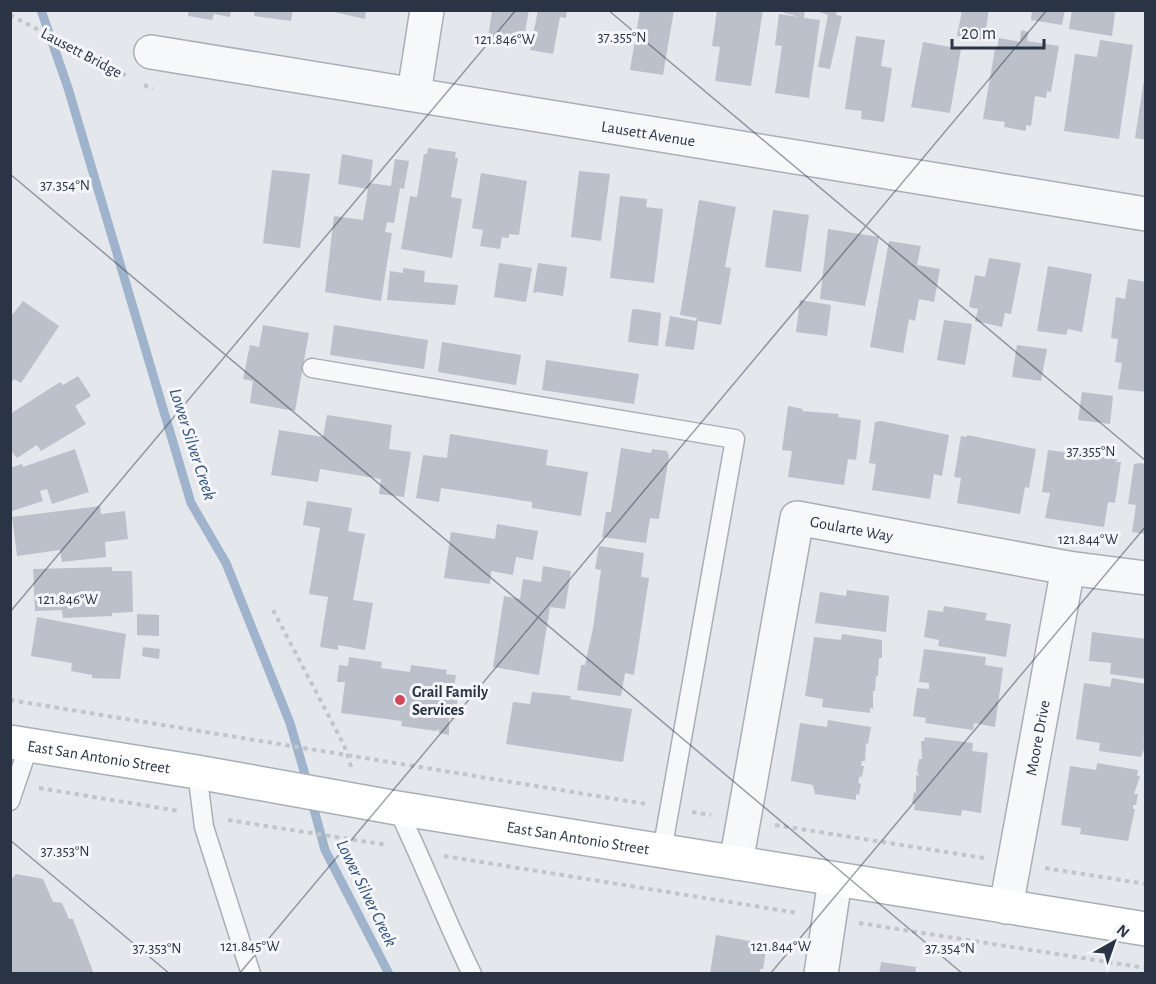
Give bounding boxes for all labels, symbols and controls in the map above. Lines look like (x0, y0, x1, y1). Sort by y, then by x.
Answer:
scale bar (952, 12, 1044, 50)
street label: Lausett Bridge (38, 25, 125, 81)
text: 20 m (961, 25, 996, 43)
text: 37.355°N (597, 30, 647, 45)
text: 121.846°W (475, 32, 536, 47)
street label: Lausett Avenue (600, 118, 697, 150)
text: 37.354°N (40, 178, 90, 193)
water label: Lower Silver Creek (165, 386, 219, 503)
text: 37.355°N (1066, 444, 1116, 459)
street label: Goularte Way (809, 514, 894, 546)
text: 121.844°W (1058, 532, 1119, 547)
text: 121.846°W (38, 592, 99, 607)
place label: Grail Family Services (412, 684, 489, 718)
marker: Grail Family Services (393, 693, 407, 707)
street label: Moore Drive (1023, 699, 1053, 777)
street label: East San Antonio Street (26, 738, 171, 777)
street label: East San Antonio Street (505, 819, 650, 858)
water label: Lower Silver Creek (332, 837, 400, 950)
text: 37.353°N (40, 844, 90, 859)
north arrow (1084, 912, 1144, 972)
text: N (1114, 922, 1132, 941)
text: 121.845°W (220, 939, 280, 954)
text: 121.844°W (751, 939, 812, 954)
text: 37.353°N (132, 941, 182, 956)
text: 37.354°N (925, 941, 975, 956)

